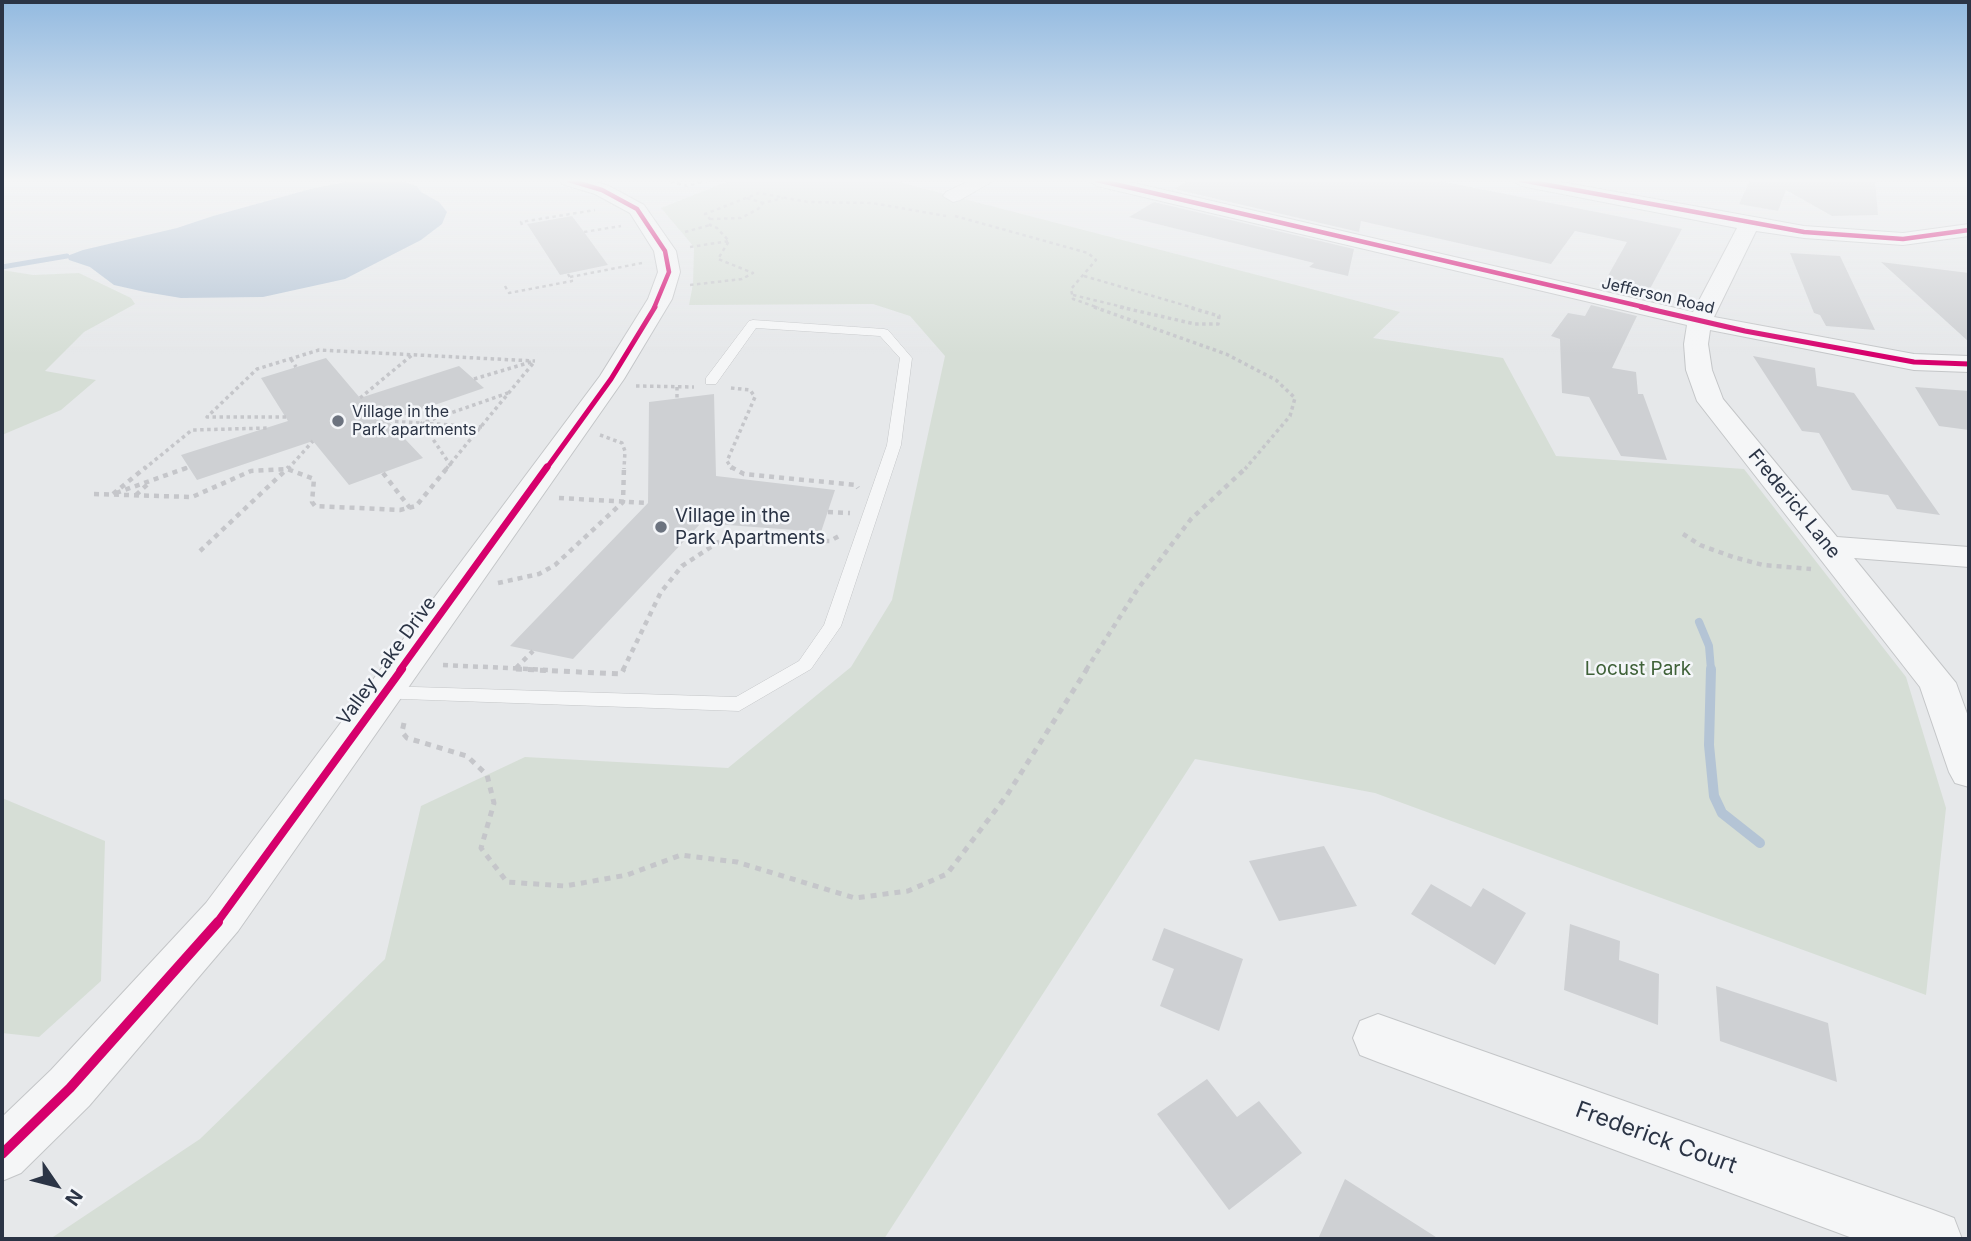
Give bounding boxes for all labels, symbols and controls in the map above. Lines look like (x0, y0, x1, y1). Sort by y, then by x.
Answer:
street label: Jefferson Road (1600, 274, 1716, 318)
place label: Village in the Park apartments (352, 402, 477, 440)
marker: Village in the Park apartments (330, 413, 346, 429)
street label: Frederick Lane (1743, 445, 1845, 563)
place label: Village in the Park Apartments (675, 505, 825, 549)
marker: Village in the Park Apartments (653, 519, 669, 535)
street label: Valley Lake Drive (333, 592, 441, 730)
park label: Locust Park (1585, 658, 1691, 680)
street label: Frederick Court (1572, 1096, 1740, 1180)
north arrow (21, 1150, 91, 1220)
text: N (60, 1185, 87, 1210)

